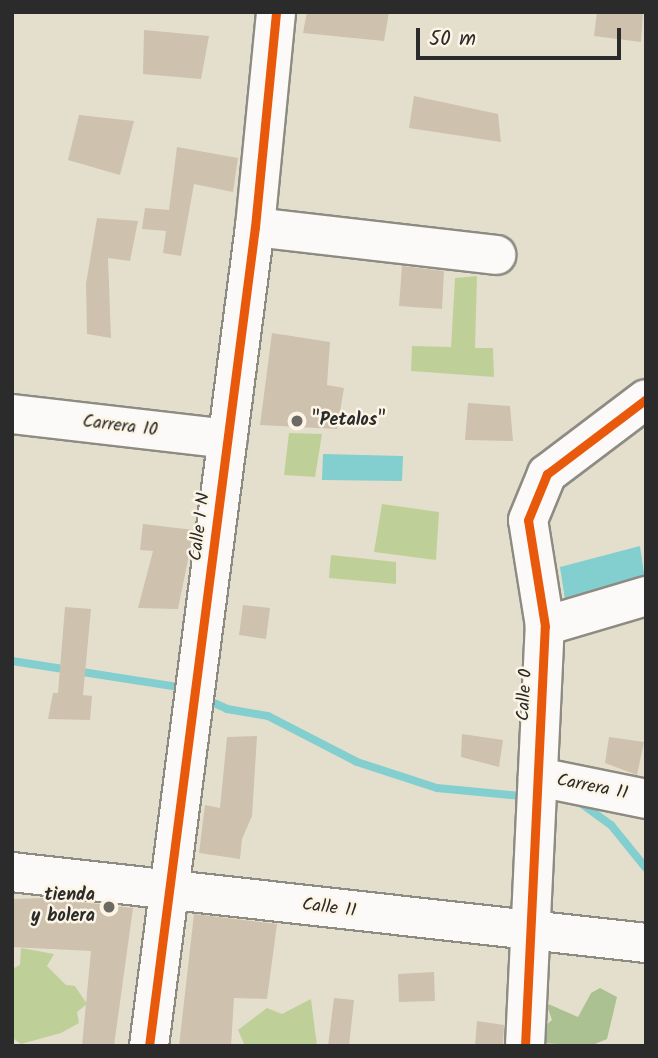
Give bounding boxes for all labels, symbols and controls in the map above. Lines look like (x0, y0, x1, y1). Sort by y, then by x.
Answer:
scale bar (420, 14, 625, 58)
text: 50 m (429, 23, 476, 56)
place label: "Petalos" (311, 410, 386, 432)
street label: Carrera 10 (81, 412, 159, 442)
marker: "Petalos" (289, 413, 305, 429)
street label: Calle 1 N (186, 492, 216, 562)
street label: Calle 0 (514, 668, 538, 722)
street label: Carrera 11 (555, 771, 629, 805)
place label: tienda y bolera (31, 886, 95, 928)
street label: Calle 11 (301, 895, 357, 923)
marker: tienda y bolera (101, 899, 117, 915)

